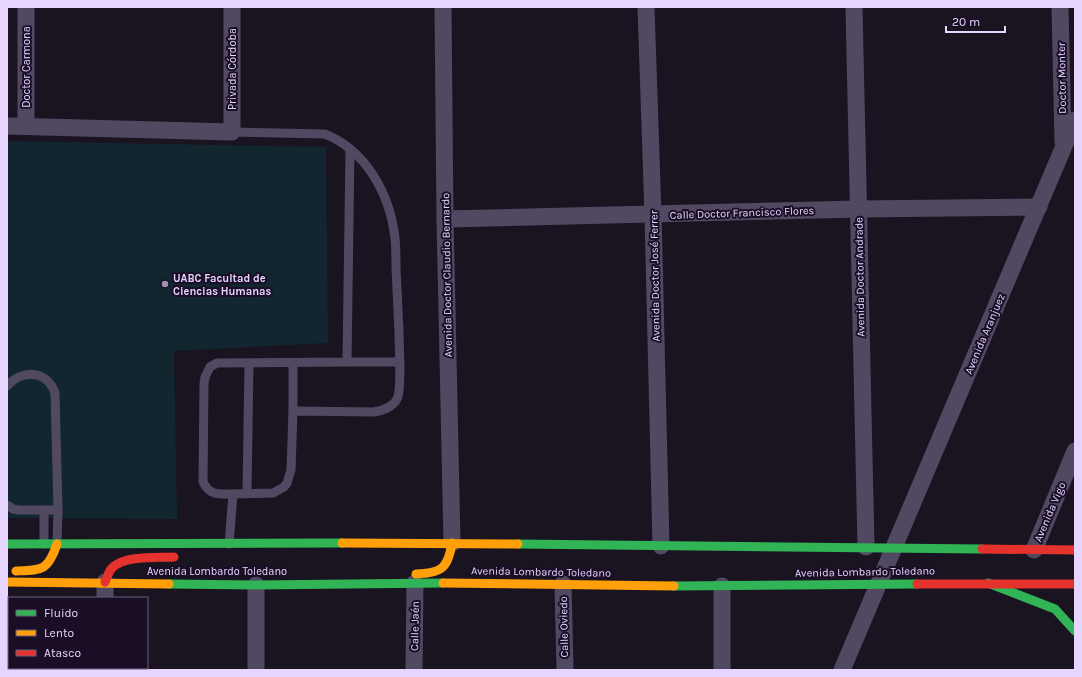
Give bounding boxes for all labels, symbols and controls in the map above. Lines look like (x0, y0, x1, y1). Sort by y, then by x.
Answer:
scale bar (946, 8, 1005, 34)
text: 20 m (952, 15, 980, 29)
street label: Doctor Carmona (20, 26, 33, 108)
street label: Privada Córdoba (226, 28, 239, 110)
street label: Doctor Monter (1055, 42, 1069, 114)
street label: Avenida Doctor Claudio Bernardo (439, 193, 455, 357)
street label: Calle Doctor Francisco Flores (669, 204, 815, 222)
street label: Avenida Doctor José Ferrer (647, 210, 663, 342)
street label: Avenida Doctor Andrade (852, 217, 868, 337)
place label: UABC Facultad de Ciencias Humanas (173, 272, 272, 298)
marker: UABC Facultad de Ciencias Humanas (160, 279, 170, 289)
street label: Avenida Aranjuez (962, 292, 1008, 376)
street label: Avenida Vigo (1032, 480, 1068, 544)
street label: Avenida Lombardo Toledano (471, 564, 611, 580)
street label: Avenida Lombardo Toledano (795, 564, 935, 580)
street label: Avenida Lombardo Toledano (147, 565, 287, 578)
street label: Calle Oviedo (557, 596, 571, 658)
legend (8, 597, 148, 669)
street label: Calle Jaén (408, 601, 422, 651)
text: Fluido (44, 606, 78, 620)
text: Lento (44, 626, 74, 640)
text: Atasco (44, 646, 81, 660)

